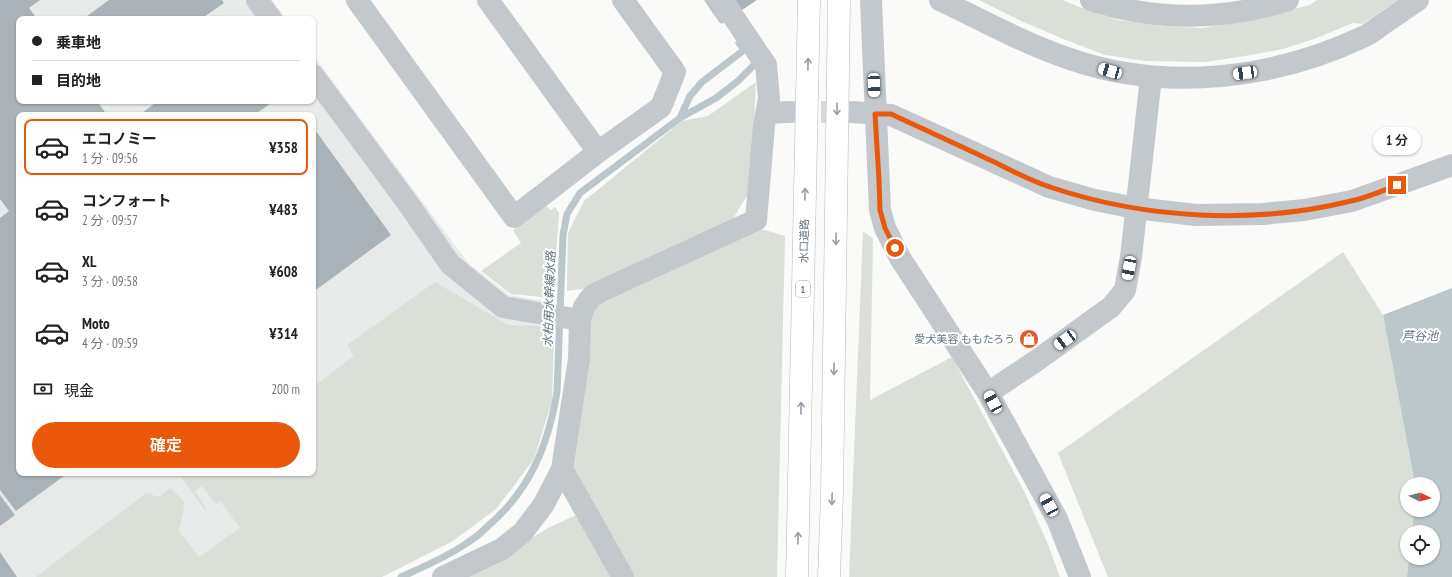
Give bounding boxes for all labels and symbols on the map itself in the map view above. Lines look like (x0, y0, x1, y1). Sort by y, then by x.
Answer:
one-way arrow (804, 58, 812, 71)
car (1097, 62, 1123, 80)
car (1232, 65, 1258, 81)
car (868, 73, 880, 97)
one-way arrow (833, 102, 841, 115)
callout: 1 分 (1373, 127, 1421, 155)
route end (1388, 176, 1406, 194)
one-way arrow (801, 188, 809, 201)
street label: 水口道路 (797, 219, 811, 263)
one-way arrow (832, 232, 840, 245)
route start (886, 239, 904, 257)
water label: 水柏用水幹線水路 (540, 250, 558, 347)
car (1121, 255, 1137, 281)
road number: 1 (796, 281, 810, 297)
shop icon: 愛犬美容 ももたろう (1018, 328, 1040, 350)
car (1052, 328, 1078, 352)
water label: 芦谷池 (1402, 328, 1439, 343)
place label: 愛犬美容 ももたろう (914, 332, 1015, 346)
one-way arrow (830, 362, 838, 375)
car (982, 389, 1004, 415)
one-way arrow (797, 402, 805, 415)
north arrow (1400, 477, 1440, 517)
one-way arrow (828, 492, 836, 505)
car (1038, 492, 1060, 518)
one-way arrow (794, 532, 802, 545)

